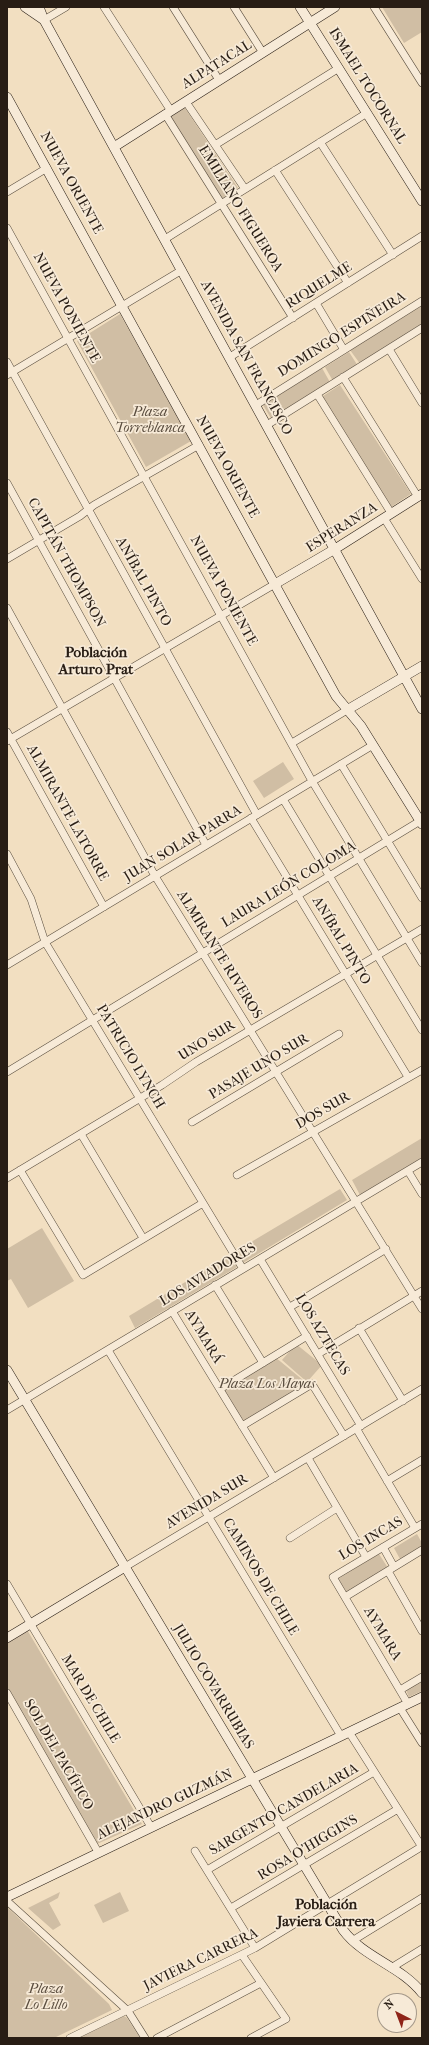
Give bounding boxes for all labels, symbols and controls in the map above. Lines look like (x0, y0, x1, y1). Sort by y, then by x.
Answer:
street label: ISMAEL TOCORNAL (325, 25, 409, 147)
street label: ALPATACAL (179, 37, 255, 93)
street label: NUEVA ORIENTE (36, 129, 106, 237)
street label: EMILIANO FIGUEROA (194, 143, 286, 275)
street label: NUEVA PONIENTE (29, 250, 103, 366)
street label: RIQUELME (283, 259, 355, 313)
street label: AVENIDA SAN FRANCISCO (196, 278, 296, 438)
street label: DOMINGO ESPIÑEIRA (275, 289, 409, 381)
park label: Plaza Torreblanca (115, 405, 185, 438)
street label: NUEVA ORIENTE (192, 413, 262, 521)
street label: CAPITÁN THOMPSON (23, 495, 109, 631)
street label: ESPERANZA (303, 499, 381, 557)
street label: NUEVA PONIENTE (186, 533, 260, 649)
street label: ANÍBAL PINTO (111, 534, 175, 630)
district label: Población Arturo Prat (59, 644, 133, 679)
street label: ALMIRANTE LATORRE (23, 742, 111, 884)
street label: JUAN SOLAR PARRA (121, 802, 245, 886)
street label: LAURA LEÓN COLOMA (219, 838, 359, 932)
street label: ALMIRANTE RIVEROS (173, 888, 265, 1022)
street label: ANÍBAL PINTO (308, 894, 374, 988)
street label: PATRICIO LYNCH (92, 1002, 168, 1112)
street label: UNO SUR (176, 1017, 238, 1065)
street label: PASAJE UNO SUR (206, 1031, 312, 1103)
street label: DOS SUR (293, 1089, 353, 1133)
street label: LOS AVIADORES (157, 1240, 259, 1310)
street label: LOS AZTECAS (291, 1291, 353, 1379)
street label: AYMARÁ (181, 1307, 225, 1367)
park label: Plaza Los Mayas (219, 1377, 315, 1393)
street label: AVENIDA SUR (163, 1471, 251, 1533)
street label: LOS INCAS (336, 1513, 406, 1565)
street label: CAMINOS DE CHILE (218, 1515, 302, 1639)
street label: AYMARA (360, 1604, 404, 1664)
street label: JULIO COVARRUBIAS (169, 1621, 257, 1753)
street label: MAR DE CHILE (57, 1652, 123, 1746)
street label: SOL DEL PACÍFICO (19, 1697, 97, 1813)
street label: SARGENTO CANDELARIA (207, 1760, 361, 1860)
street label: ALEJANDRO GUZMÁN (94, 1766, 236, 1844)
street label: ROSA O'HIGGINS (255, 1812, 361, 1884)
district label: Población Javiera Carrera (277, 1896, 375, 1931)
street label: JAVIERA CARRERA (141, 1925, 261, 1995)
park label: Plaza Lo Lillo (24, 1982, 68, 2014)
north arrow (377, 1993, 417, 2033)
text: N (382, 1997, 397, 2012)

